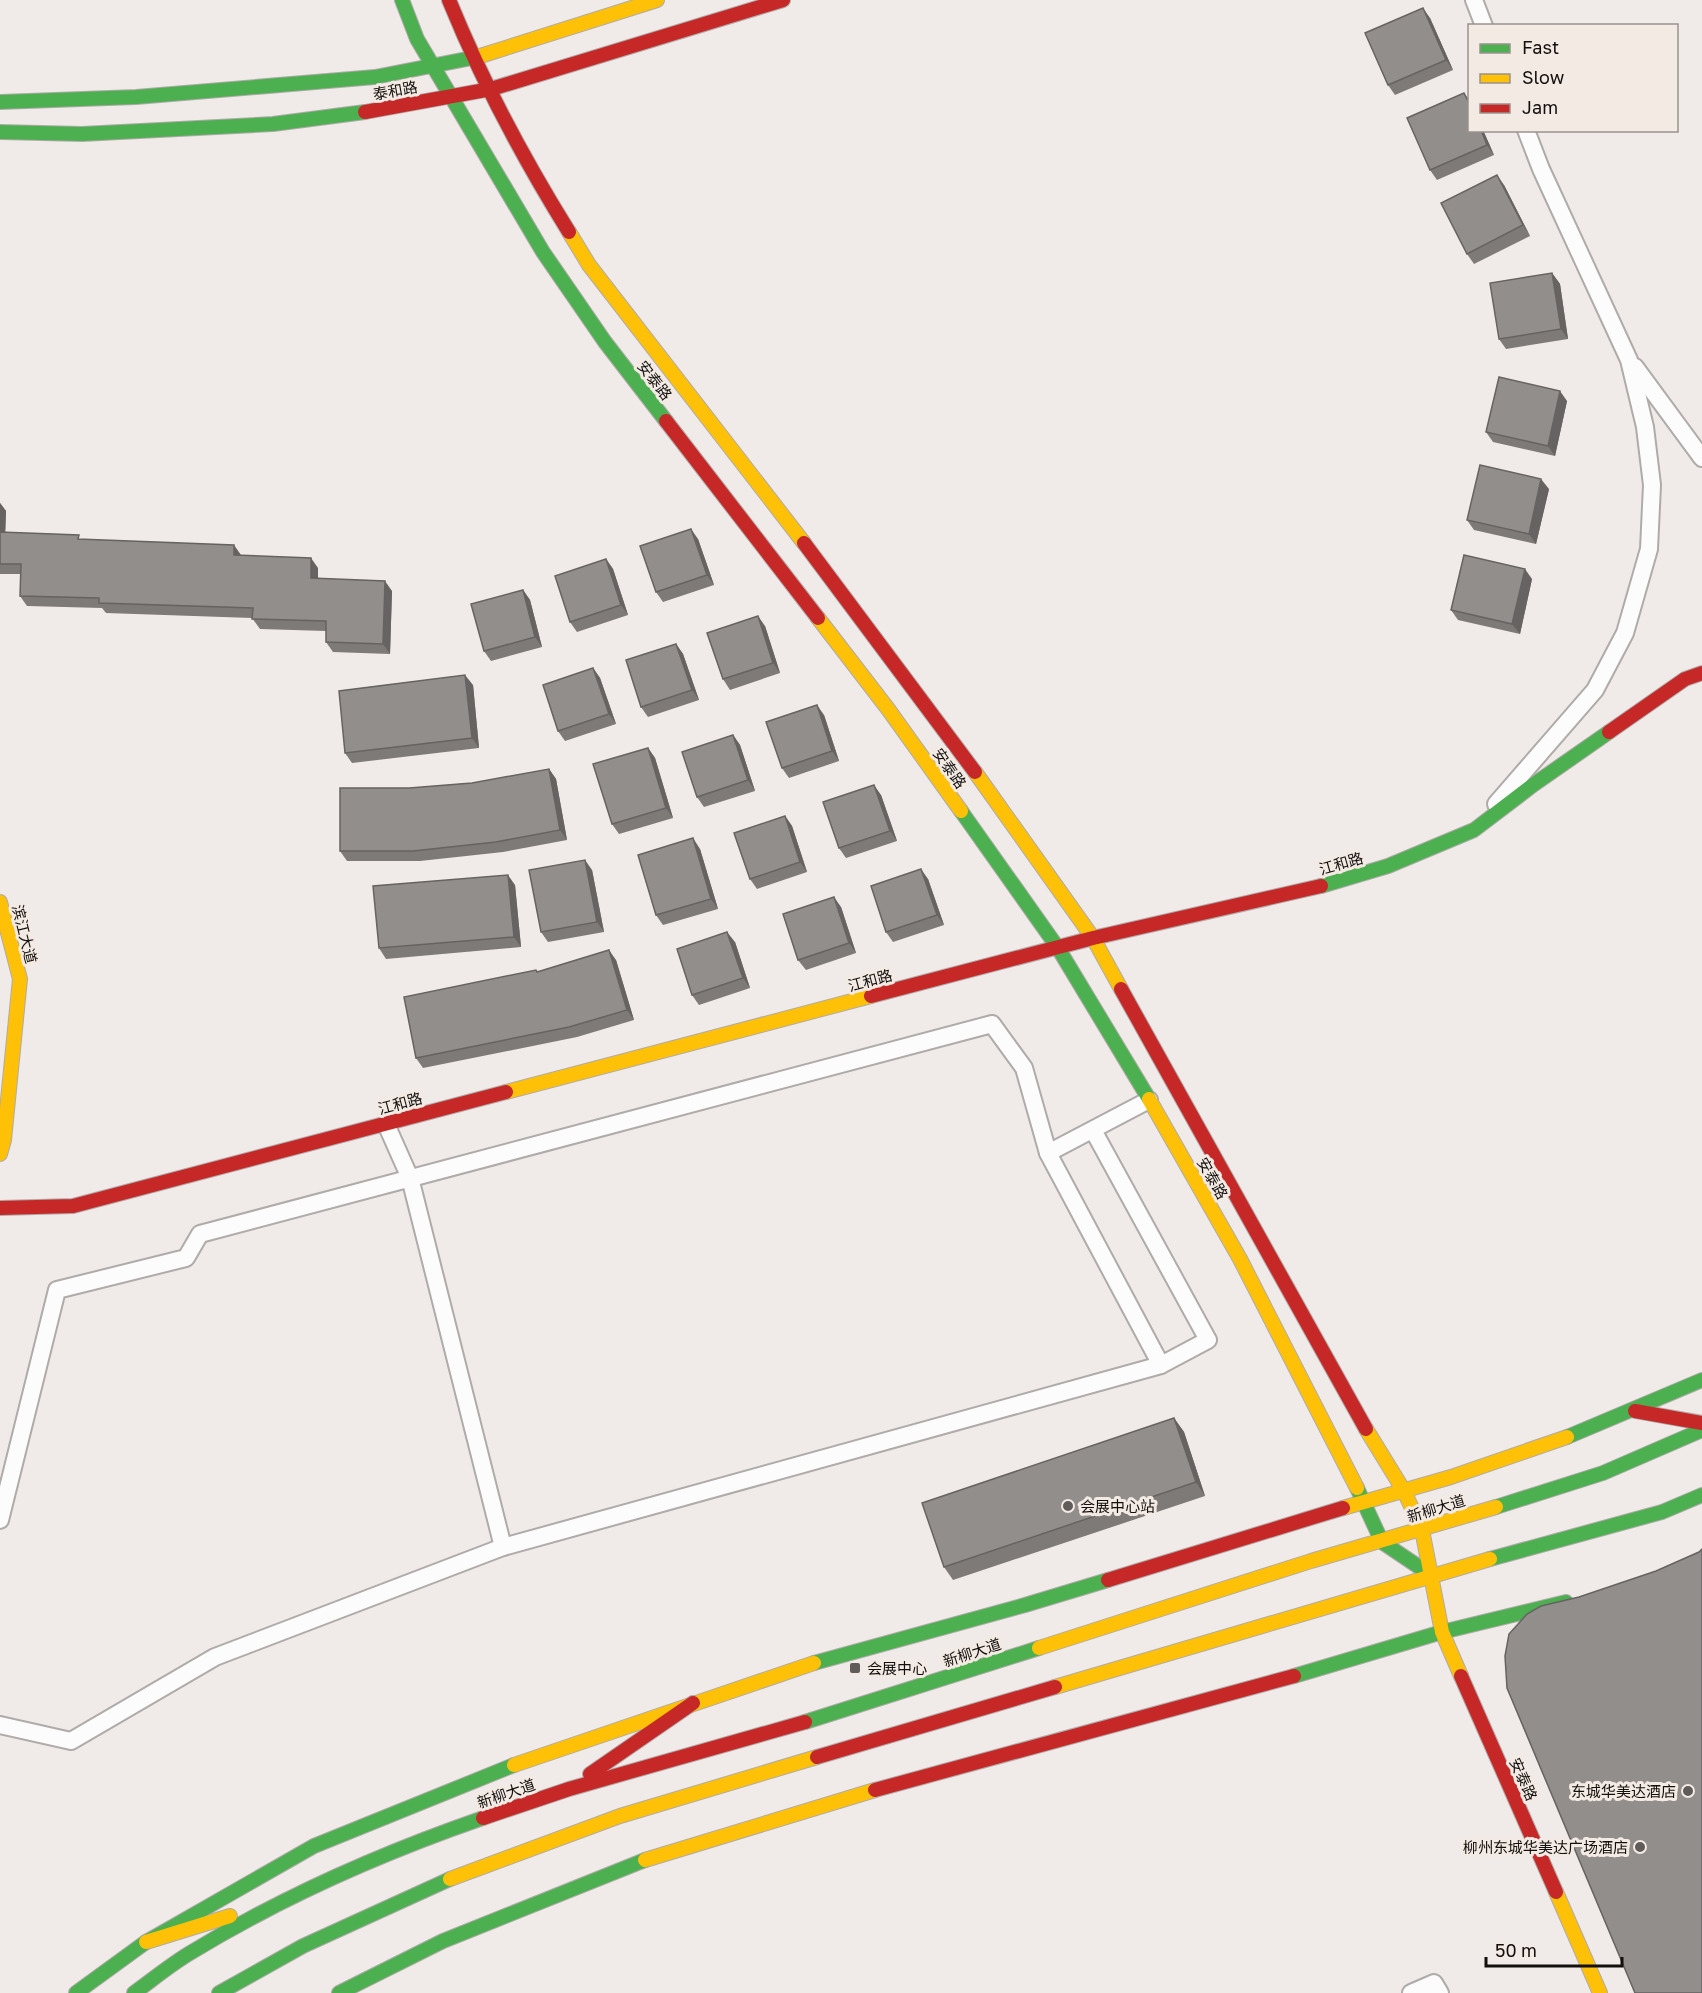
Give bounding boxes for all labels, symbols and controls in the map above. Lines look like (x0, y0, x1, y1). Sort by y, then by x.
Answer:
legend (1468, 24, 1678, 132)
text: Fast (1522, 36, 1559, 58)
text: Slow (1522, 66, 1565, 88)
street label: 泰和路 (371, 77, 419, 103)
text: Jam (1522, 96, 1558, 118)
street label: 安泰路 (634, 357, 676, 403)
street label: 安泰路 (930, 744, 970, 792)
street label: 江和路 (1317, 848, 1365, 878)
street label: 滨江大道 (9, 903, 41, 965)
street label: 江和路 (846, 965, 894, 995)
street label: 江和路 (376, 1088, 424, 1118)
street label: 安泰路 (1194, 1154, 1232, 1202)
street label: 新柳大道 (1405, 1491, 1467, 1525)
place label: 会展中心站 (1080, 1497, 1155, 1515)
marker: 会展中心站 (1061, 1499, 1075, 1513)
street label: 新柳大道 (941, 1634, 1003, 1670)
place label: 会展中心 (867, 1659, 927, 1677)
marker: 会展中心 (848, 1661, 862, 1675)
street label: 安泰路 (1507, 1755, 1541, 1803)
street label: 新柳大道 (475, 1775, 537, 1811)
place label: 东城华美达酒店 (1571, 1782, 1676, 1800)
marker: 东城华美达酒店 (1681, 1784, 1695, 1798)
place label: 柳州东城华美达广场酒店 (1463, 1838, 1628, 1856)
marker: 柳州东城华美达广场酒店 (1633, 1840, 1647, 1854)
scale bar (1486, 1930, 1622, 1968)
text: 50 m (1495, 1939, 1537, 1961)

